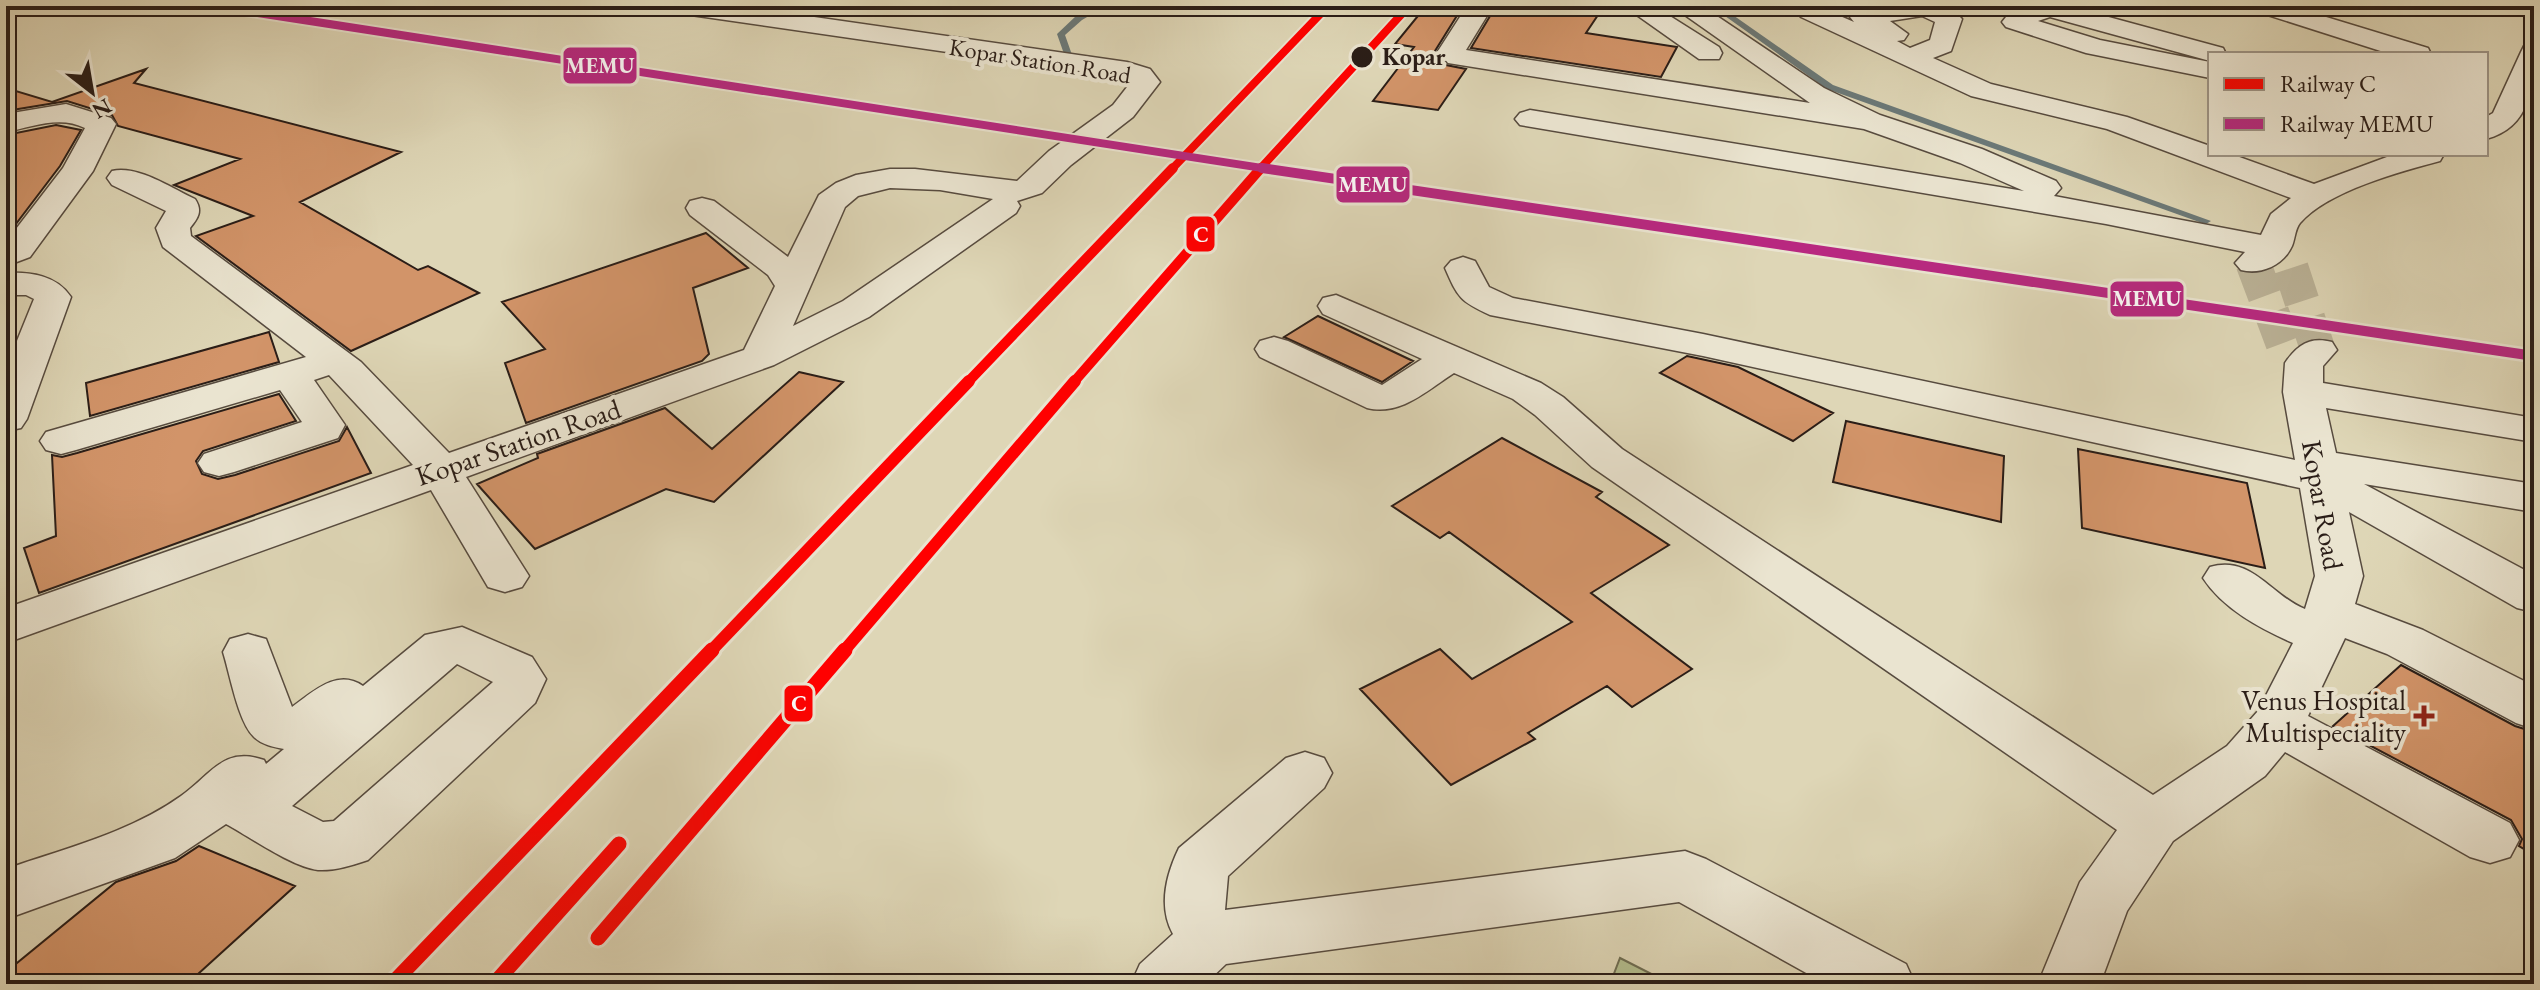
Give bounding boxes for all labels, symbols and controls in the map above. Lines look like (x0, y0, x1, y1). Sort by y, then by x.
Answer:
street label: Kopar Station Road (947, 31, 1134, 90)
place label: Kopar (1382, 41, 1446, 72)
marker: Kopar (1349, 44, 1375, 70)
line badge: MEMU (562, 46, 638, 85)
text: MEMU (565, 51, 635, 80)
north arrow (52, 52, 132, 132)
legend (2208, 52, 2488, 156)
text: Railway C (2280, 68, 2376, 99)
text: N (87, 92, 117, 126)
text: Railway MEMU (2280, 108, 2434, 139)
line badge: MEMU (1335, 165, 1411, 204)
text: MEMU (1338, 170, 1408, 199)
line badge: C (1185, 215, 1216, 253)
text: C (1193, 220, 1209, 249)
line badge: MEMU (2109, 280, 2185, 318)
text: MEMU (2112, 284, 2182, 313)
street label: Kopar Station Road (411, 390, 626, 494)
street label: Kopar Road (2294, 437, 2352, 574)
place label: Venus Hospital Multispeciality (2241, 682, 2407, 750)
line badge: C (783, 684, 814, 723)
text: C (791, 689, 807, 718)
marker: Venus Hospital Multispeciality (2413, 705, 2435, 727)

